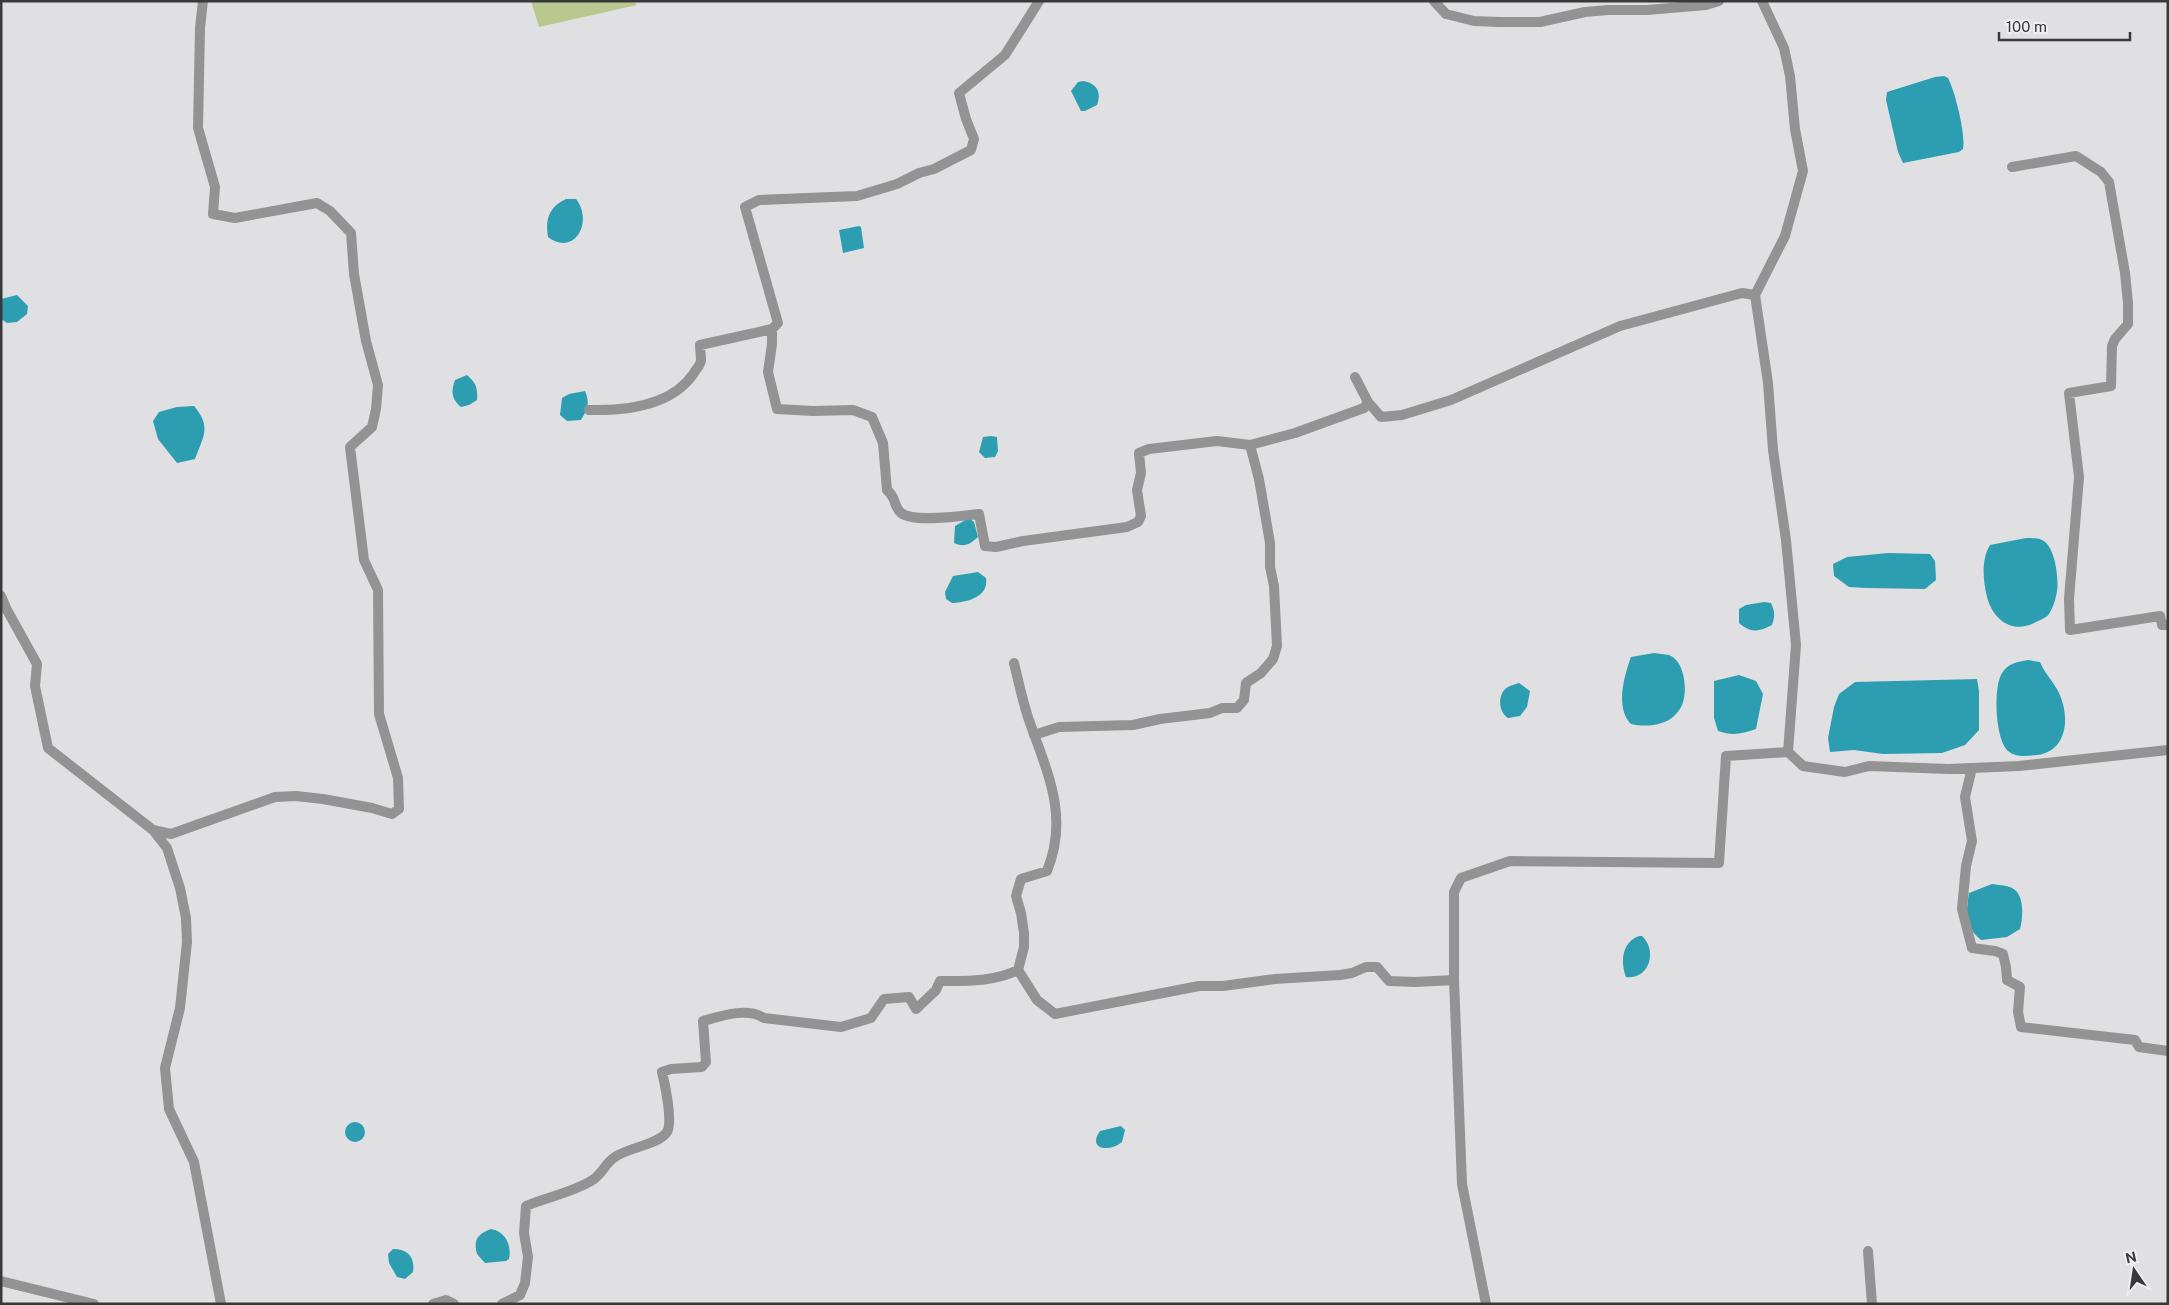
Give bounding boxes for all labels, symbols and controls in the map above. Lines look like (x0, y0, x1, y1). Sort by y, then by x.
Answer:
scale bar (1999, 10, 2130, 42)
text: 100 m (2006, 18, 2047, 35)
north arrow (2109, 1245, 2159, 1295)
text: N (2124, 1248, 2138, 1266)

